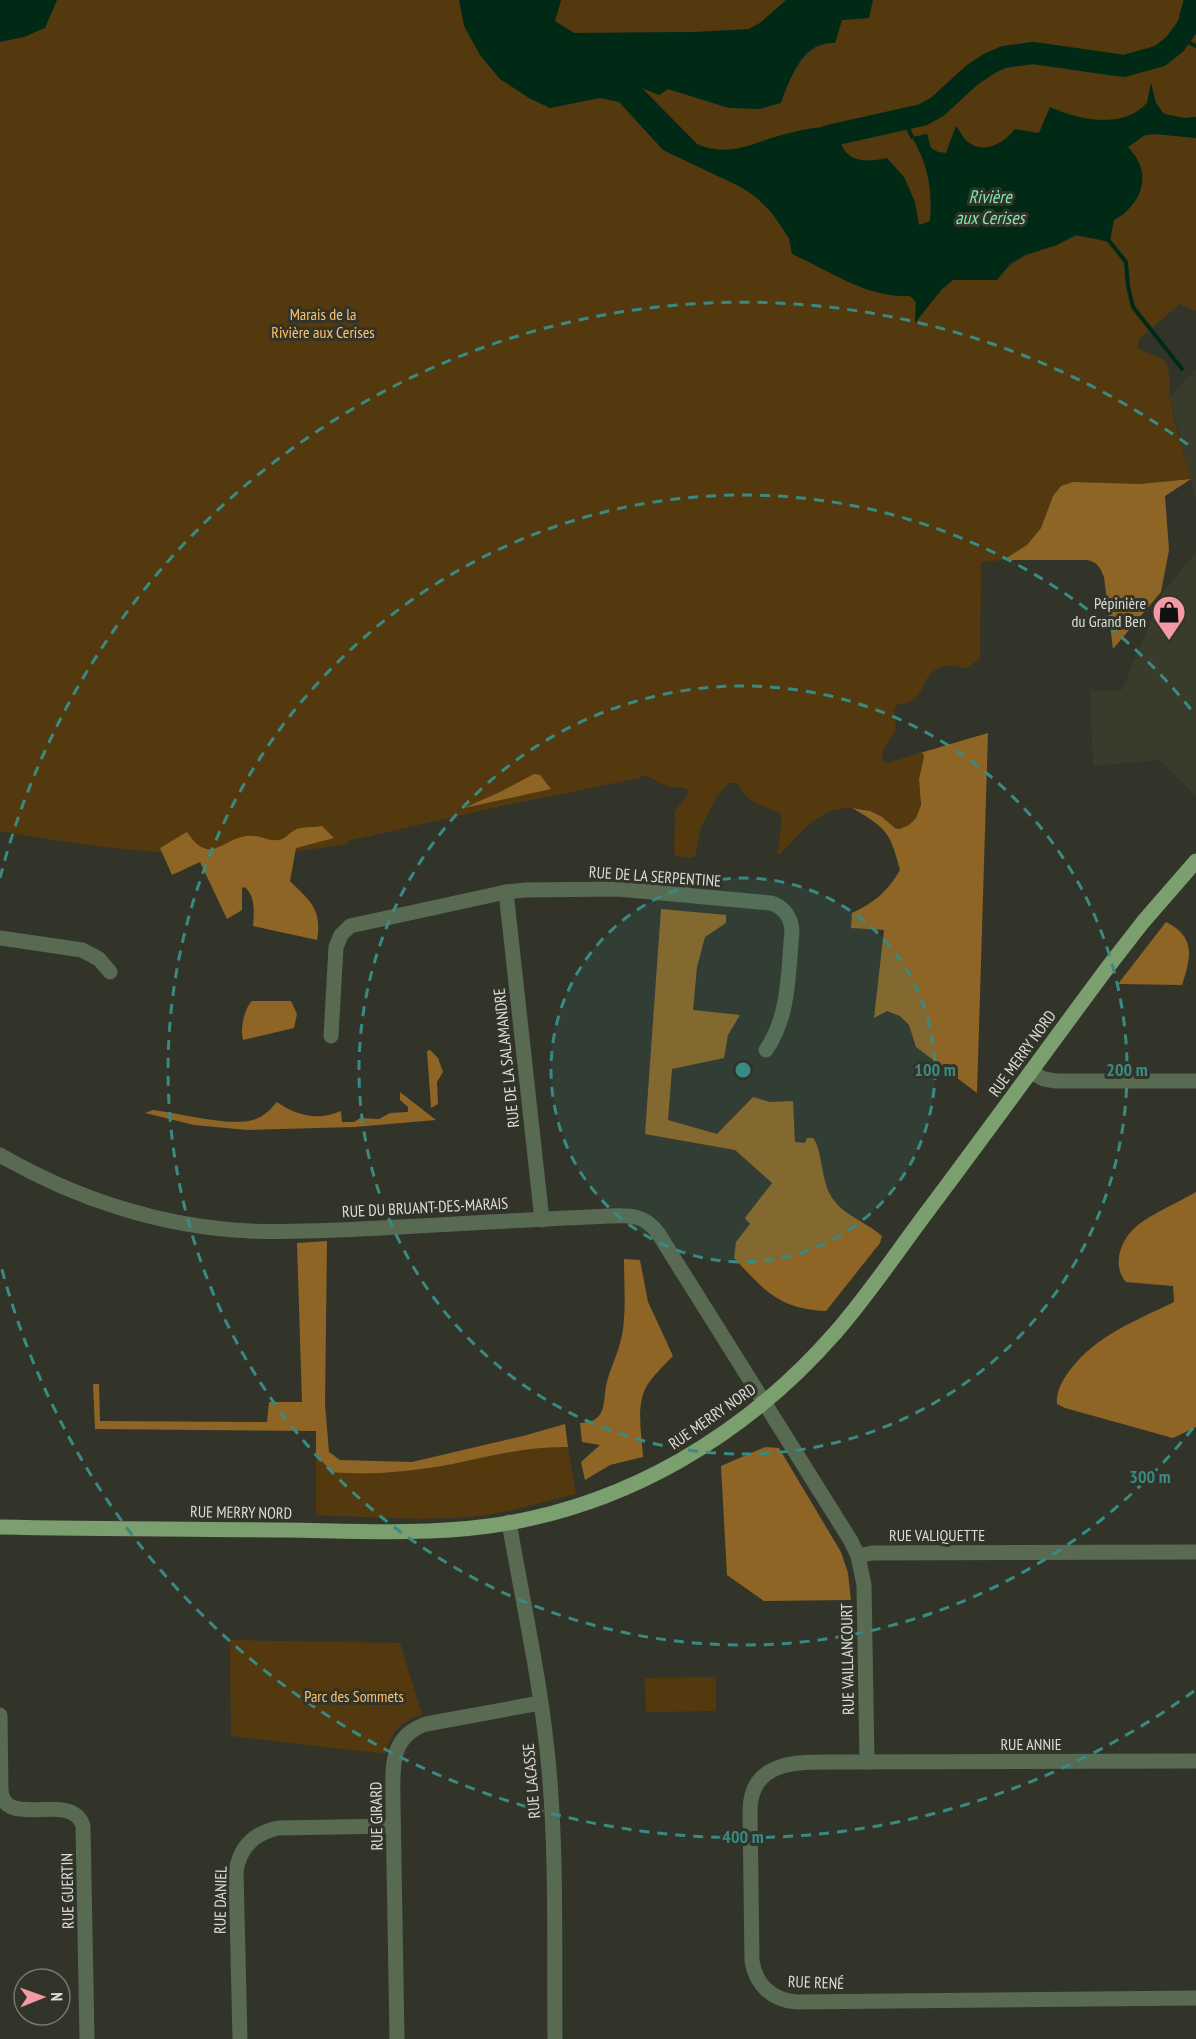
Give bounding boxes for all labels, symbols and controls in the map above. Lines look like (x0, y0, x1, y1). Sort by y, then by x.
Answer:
water label: Rivière aux Cerises (955, 185, 1027, 229)
park label: Marais de la Rivière aux Cerises (271, 304, 375, 342)
place label: Pépinière du Grand Ben (1072, 593, 1146, 631)
shop icon: Pépinière du Grand Ben (1151, 594, 1187, 641)
street label: RUE DE LA SERPENTINE (588, 861, 722, 891)
street label: RUE DE LA SALAMANDRE (489, 987, 523, 1129)
street label: RUE MERRY NORD (984, 1006, 1060, 1100)
text: 100 m (914, 1058, 956, 1081)
text: 200 m (1106, 1058, 1148, 1081)
centre of rings (733, 1060, 753, 1080)
street label: RUE DU BRUANT-DES-MARAIS (341, 1193, 509, 1221)
street label: RUE MERRY NORD (665, 1379, 759, 1453)
text: 300 m (1129, 1465, 1171, 1488)
street label: RUE MERRY NORD (190, 1501, 292, 1523)
street label: RUE VALIQUETTE (889, 1525, 985, 1545)
street label: RUE VAILLANCOURT (836, 1603, 858, 1715)
park label: Parc des Sommets (304, 1686, 404, 1706)
street label: RUE ANNIE (1000, 1734, 1062, 1754)
street label: RUE LACASSE (518, 1742, 544, 1819)
street label: RUE GIRARD (365, 1781, 387, 1851)
text: 400 m (722, 1825, 764, 1848)
street label: RUE GUERTIN (56, 1853, 78, 1929)
street label: RUE DANIEL (209, 1866, 231, 1934)
north arrow (12, 1967, 72, 2027)
street label: RUE RENÉ (788, 1971, 845, 1993)
text: N (47, 1992, 67, 2001)

